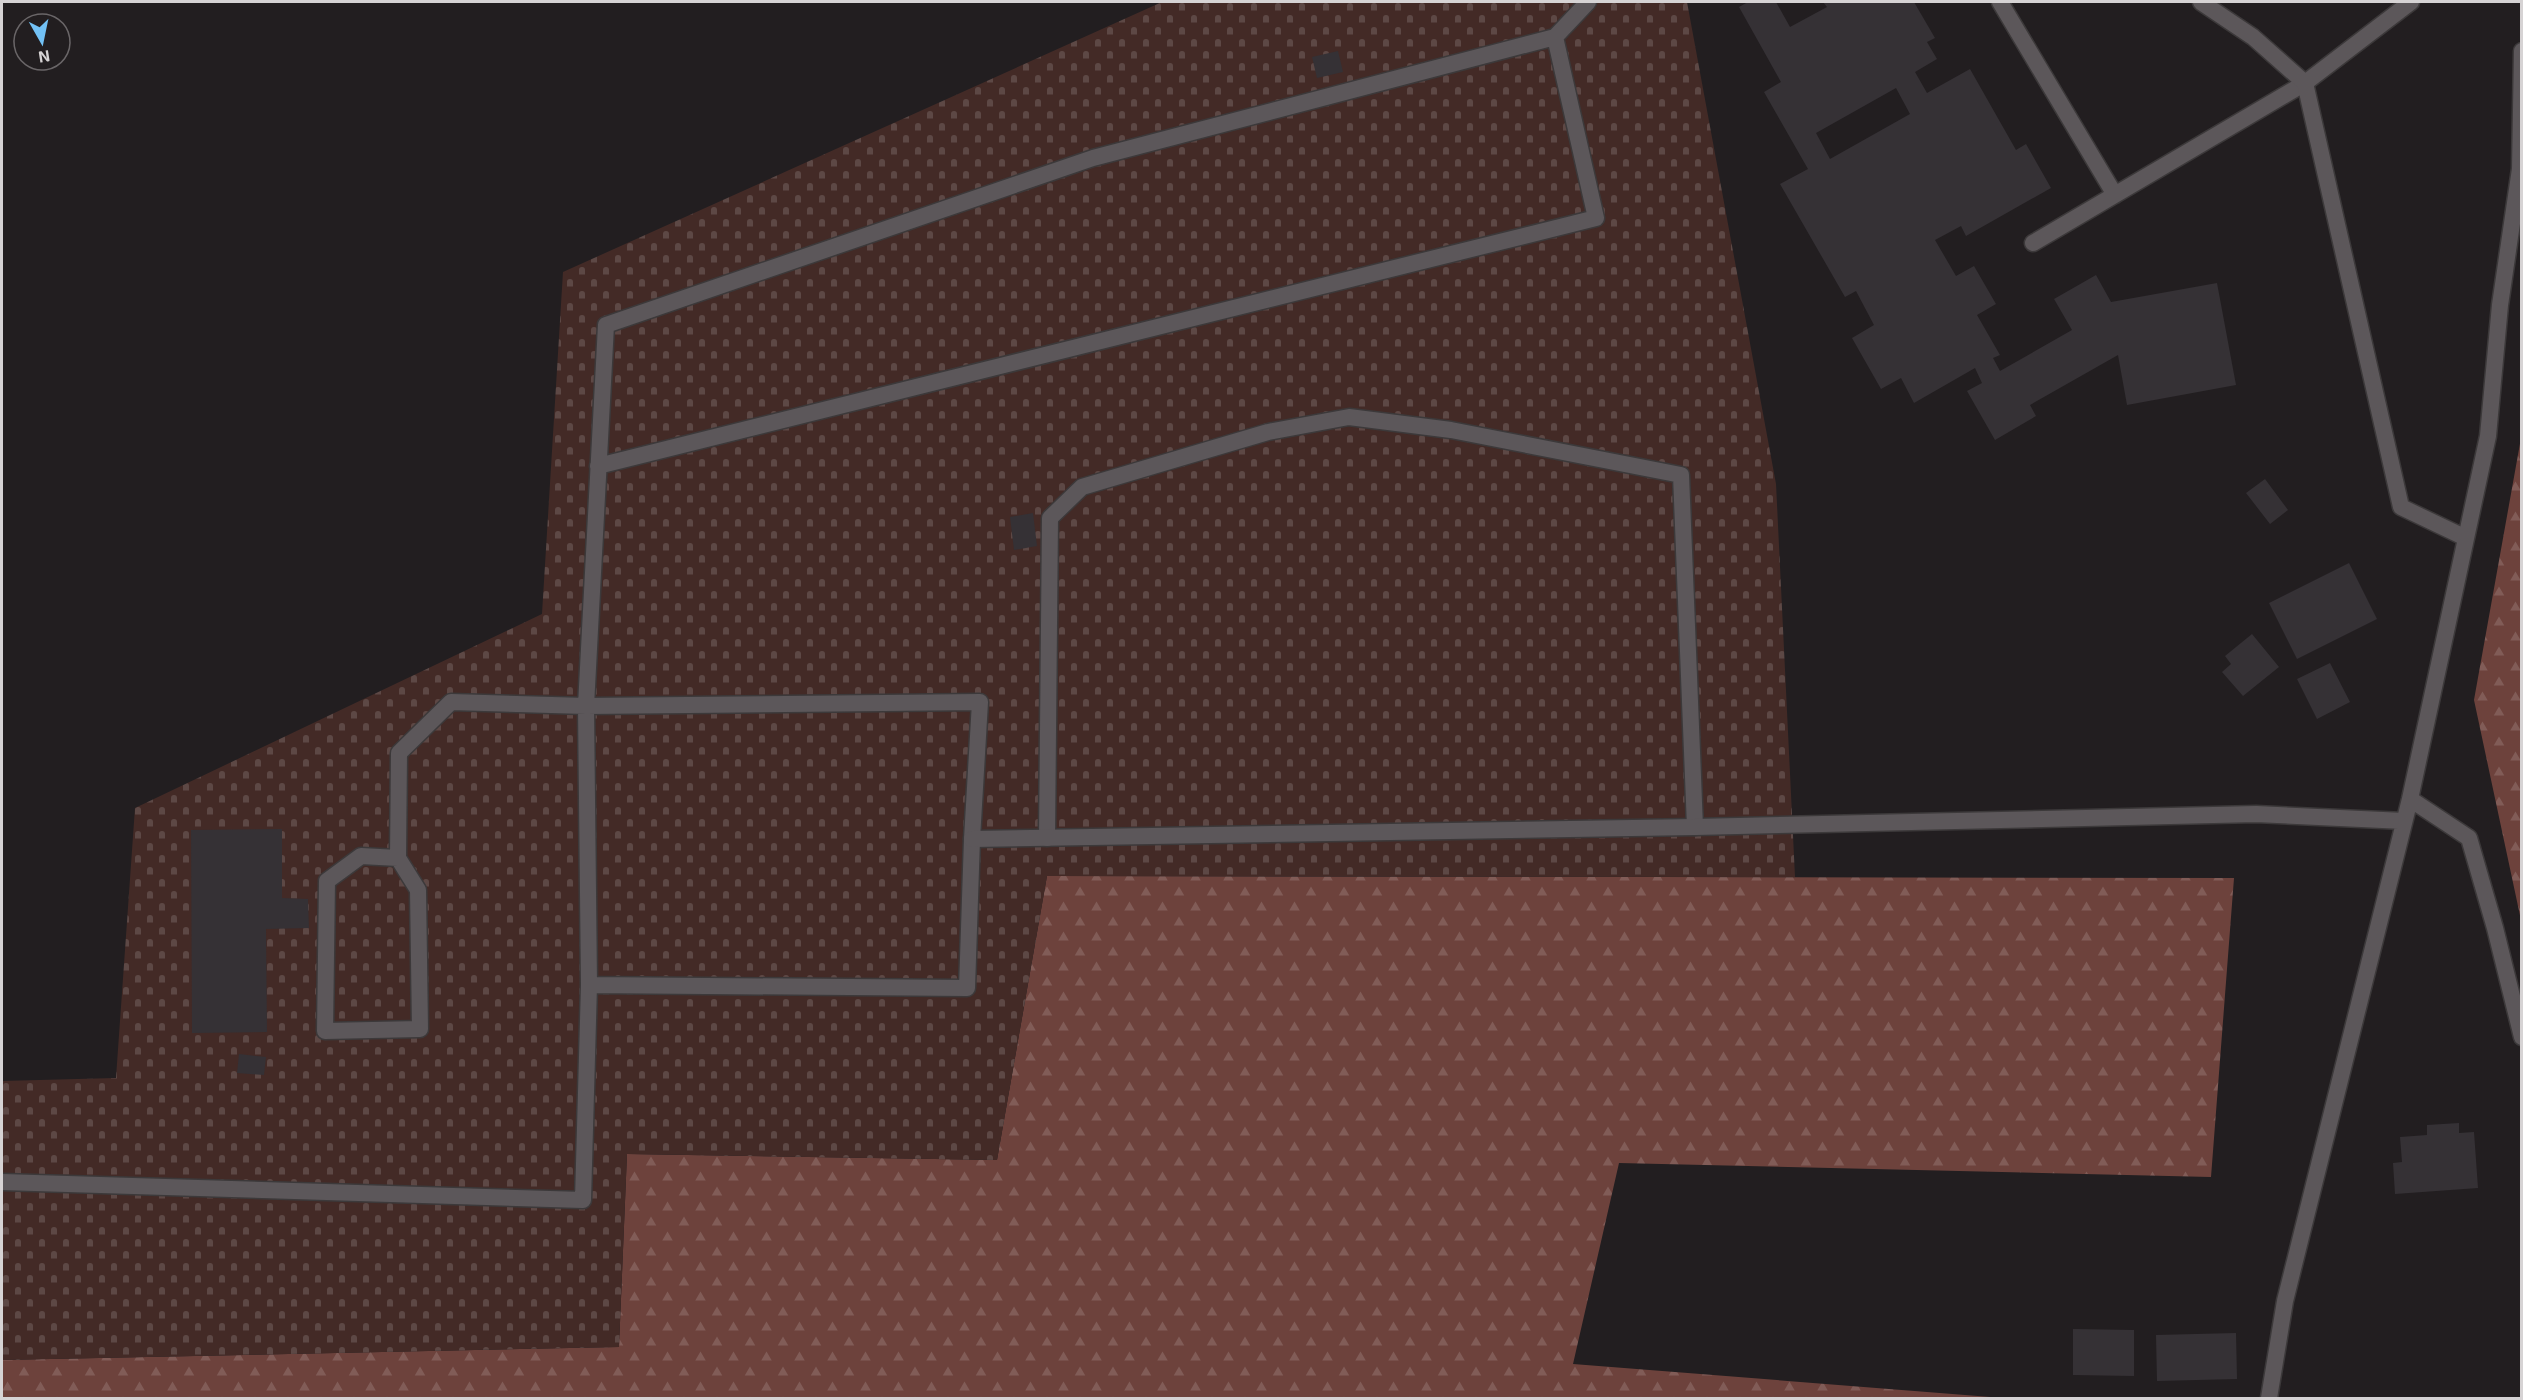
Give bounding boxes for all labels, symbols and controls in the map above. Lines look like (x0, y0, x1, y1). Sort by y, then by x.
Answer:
north arrow (12, 12, 72, 72)
text: N (37, 47, 52, 68)

